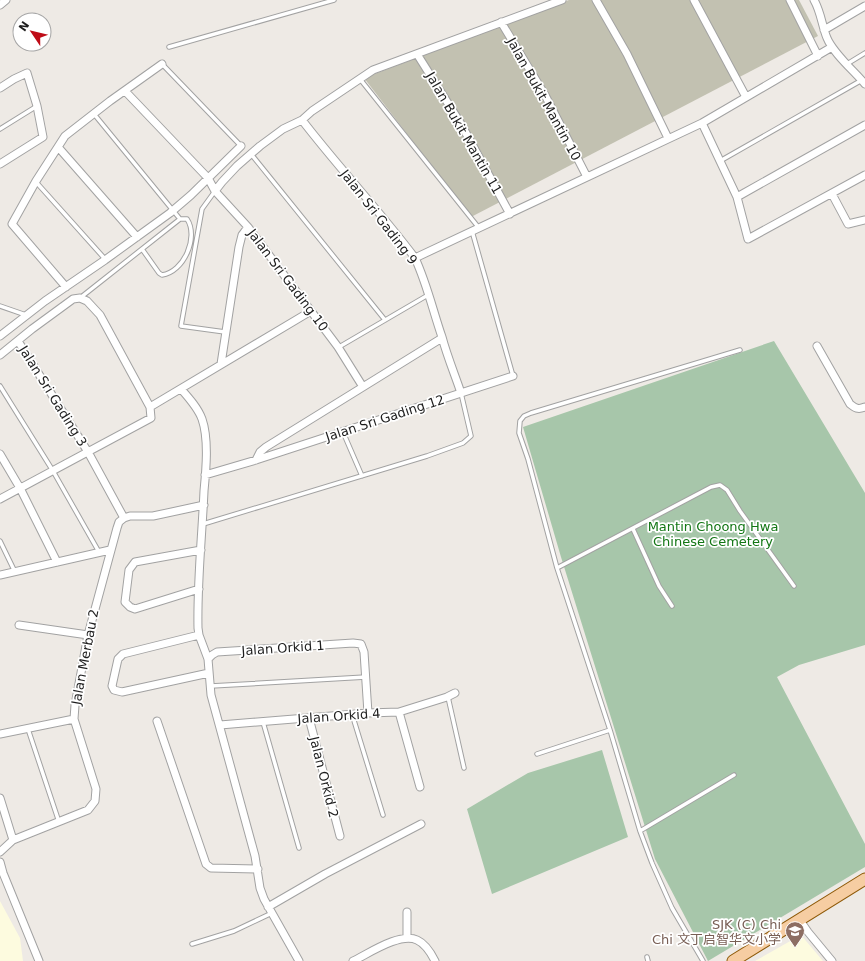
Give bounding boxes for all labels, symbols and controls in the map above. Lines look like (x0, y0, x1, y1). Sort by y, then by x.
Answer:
north arrow (12, 12, 52, 52)
text: N (16, 19, 32, 34)
street label: Jalan Bukit Mantin 10 (503, 34, 584, 163)
street label: Jalan Bukit Mantin 11 (422, 68, 505, 197)
street label: Jalan Sri Gading 9 (337, 166, 421, 267)
street label: Jalan Sri Gading 10 (244, 225, 331, 334)
street label: Jalan Sri Gading 3 (15, 342, 90, 449)
street label: Jalan Sri Gading 12 (323, 392, 446, 445)
park label: Mantin Choong Hwa Chinese Cemetery (648, 519, 778, 549)
street label: Jalan Merbau 2 (68, 608, 102, 707)
street label: Jalan Orkid 1 (240, 638, 325, 658)
street label: Jalan Orkid 4 (296, 706, 381, 726)
street label: Jalan Orkid 2 (306, 734, 341, 819)
place label: SJK (C) Chi Chi 文丁启智华文小学 (652, 917, 781, 947)
school or university icon: SJK (C) Chi Chi 文丁启智华文小学 (784, 920, 806, 948)

